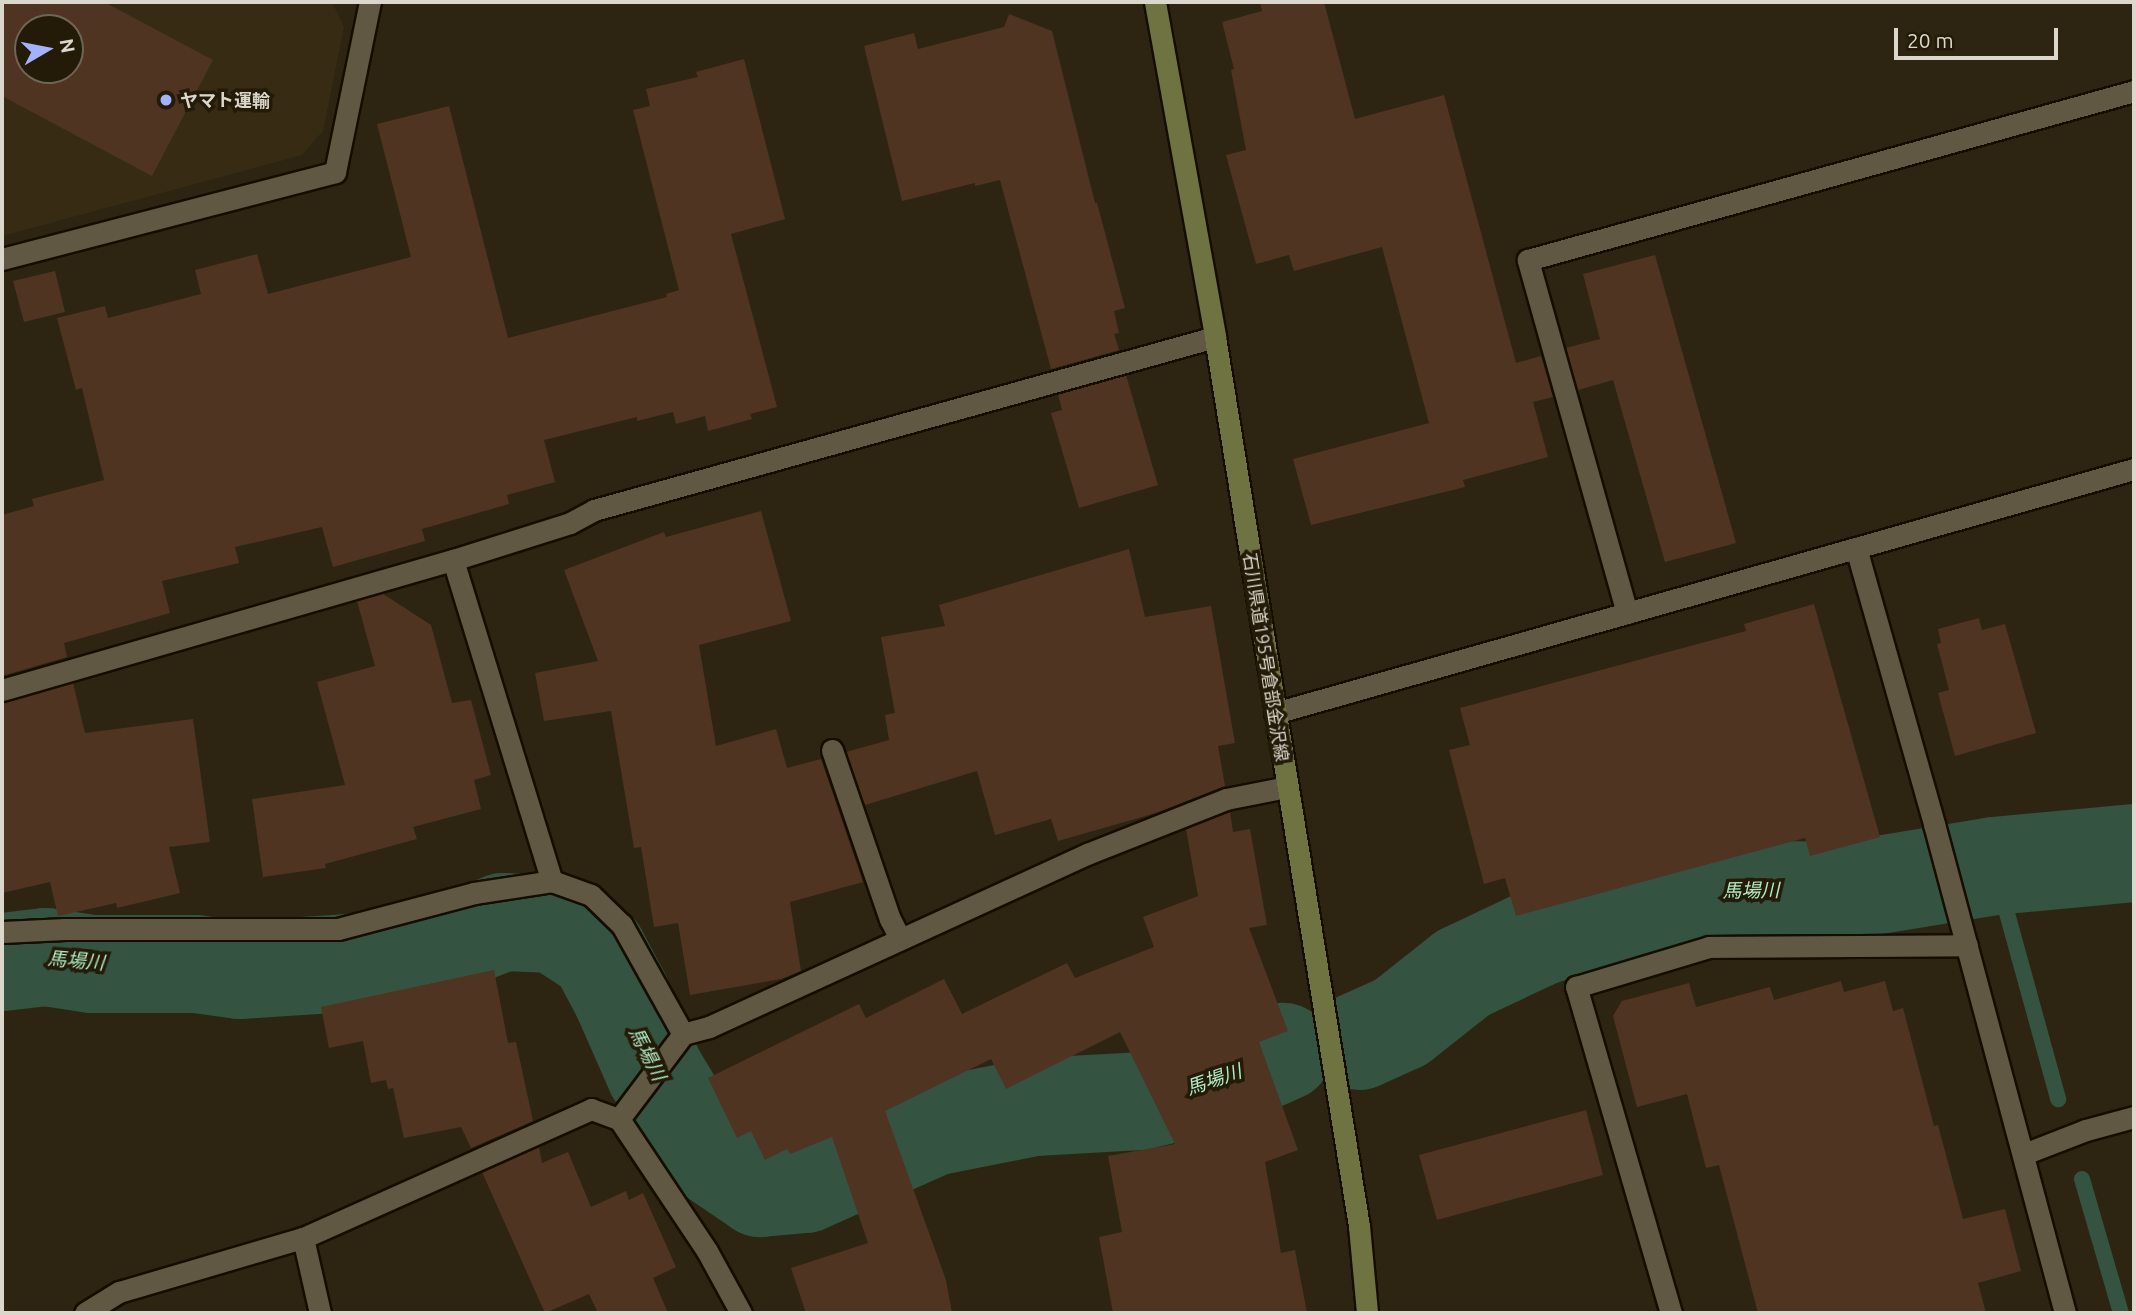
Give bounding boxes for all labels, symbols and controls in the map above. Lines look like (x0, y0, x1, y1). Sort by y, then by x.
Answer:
north arrow (14, 14, 84, 84)
scale bar (1898, 14, 2062, 58)
text: 20 m (1907, 28, 1954, 52)
text: N (56, 37, 80, 55)
place label: ヤマト運輸 (180, 89, 270, 111)
marker: ヤマト運輸 (158, 92, 174, 108)
street label: 石川県道195号倉部金沢線 (1239, 551, 1293, 763)
water label: 馬場川 (1722, 879, 1780, 903)
water label: 馬場川 (47, 947, 105, 975)
water label: 馬場川 (624, 1023, 670, 1085)
water label: 馬場川 (1183, 1060, 1245, 1100)

